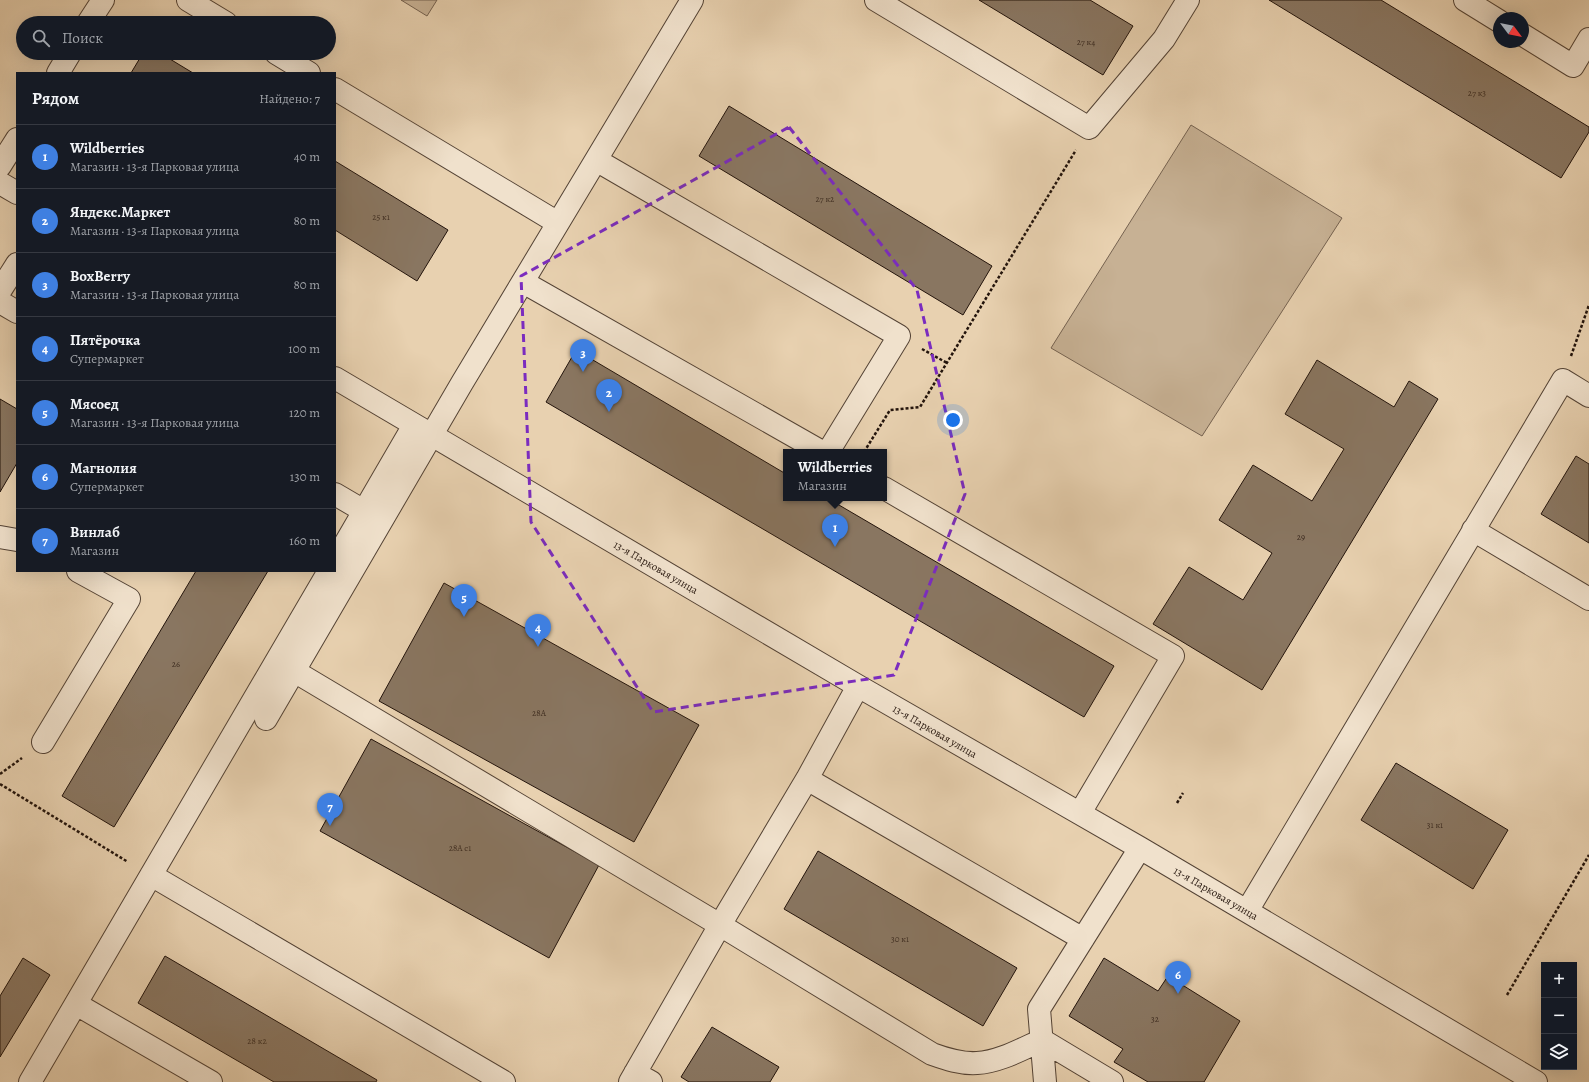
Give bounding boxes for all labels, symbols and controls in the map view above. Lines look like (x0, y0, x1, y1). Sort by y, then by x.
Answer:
north arrow (1493, 12, 1529, 48)
search box (16, 16, 336, 60)
icon: search (30, 27, 52, 49)
text: Поиск (62, 28, 103, 48)
house number: 27 к4 (1077, 36, 1095, 48)
text: Рядом (32, 87, 79, 110)
house number: 27 к3 (1468, 87, 1486, 99)
text: Найдено: 7 (259, 90, 320, 107)
text: Wildberries (70, 138, 144, 158)
text: 1 (43, 148, 47, 165)
text: 40 m (294, 148, 320, 165)
text: Магазин · 13-я Парковая улица (70, 158, 239, 175)
house number: 27 к2 (816, 193, 835, 205)
text: Яндекс.Маркет (70, 202, 170, 222)
house number: 25 к1 (372, 211, 390, 223)
text: 2 (42, 212, 48, 229)
text: 80 m (293, 212, 320, 229)
text: Магазин · 13-я Парковая улица (70, 222, 239, 239)
text: BoxBerry (70, 266, 130, 286)
text: 3 (42, 276, 48, 293)
text: 80 m (293, 276, 320, 293)
text: Магазин · 13-я Парковая улица (70, 286, 239, 303)
text: Пятёрочка (70, 330, 140, 350)
pin: 3 (570, 339, 596, 372)
text: 4 (42, 340, 48, 357)
text: 100 m (288, 340, 320, 357)
text: Супермаркет (70, 350, 144, 367)
pin: 2 (596, 379, 622, 412)
text: Мясоед (70, 394, 119, 414)
text: 5 (42, 404, 48, 421)
text: 120 m (289, 404, 320, 421)
your location (943, 410, 963, 430)
text: Магазин · 13-я Парковая улица (70, 414, 239, 431)
popup (783, 449, 887, 501)
text: Wildberries (798, 457, 872, 477)
text: Магнолия (70, 458, 137, 478)
text: 6 (42, 468, 48, 485)
text: 130 m (290, 468, 320, 485)
text: Магазин (798, 477, 847, 494)
text: Супермаркет (70, 478, 144, 495)
pin: 1 (822, 514, 848, 547)
text: Винлаб (70, 522, 120, 542)
house number: 29 (1297, 531, 1305, 543)
text: 7 (42, 532, 48, 549)
text: 160 m (289, 532, 320, 549)
street label: 13-я Парковая улица (611, 537, 702, 598)
text: Магазин (70, 542, 119, 559)
pin: 5 (451, 584, 477, 617)
pin: 4 (525, 614, 551, 647)
house number: 26 (172, 658, 180, 670)
street label: 13-я Парковая улица (890, 701, 981, 762)
house number: 28А (532, 707, 547, 719)
pin: 7 (317, 793, 343, 826)
house number: 31 к1 (1427, 819, 1443, 831)
house number: 28А с1 (449, 842, 471, 854)
street label: 13-я Парковая улица (1171, 863, 1262, 924)
house number: 30 к1 (891, 933, 909, 945)
pin: 6 (1165, 961, 1191, 994)
map controls (1541, 962, 1577, 1070)
button: + (1541, 962, 1577, 998)
button: − (1541, 998, 1577, 1034)
house number: 32 (1151, 1013, 1160, 1025)
button: layers (1541, 1034, 1577, 1070)
house number: 28 к2 (247, 1035, 267, 1047)

